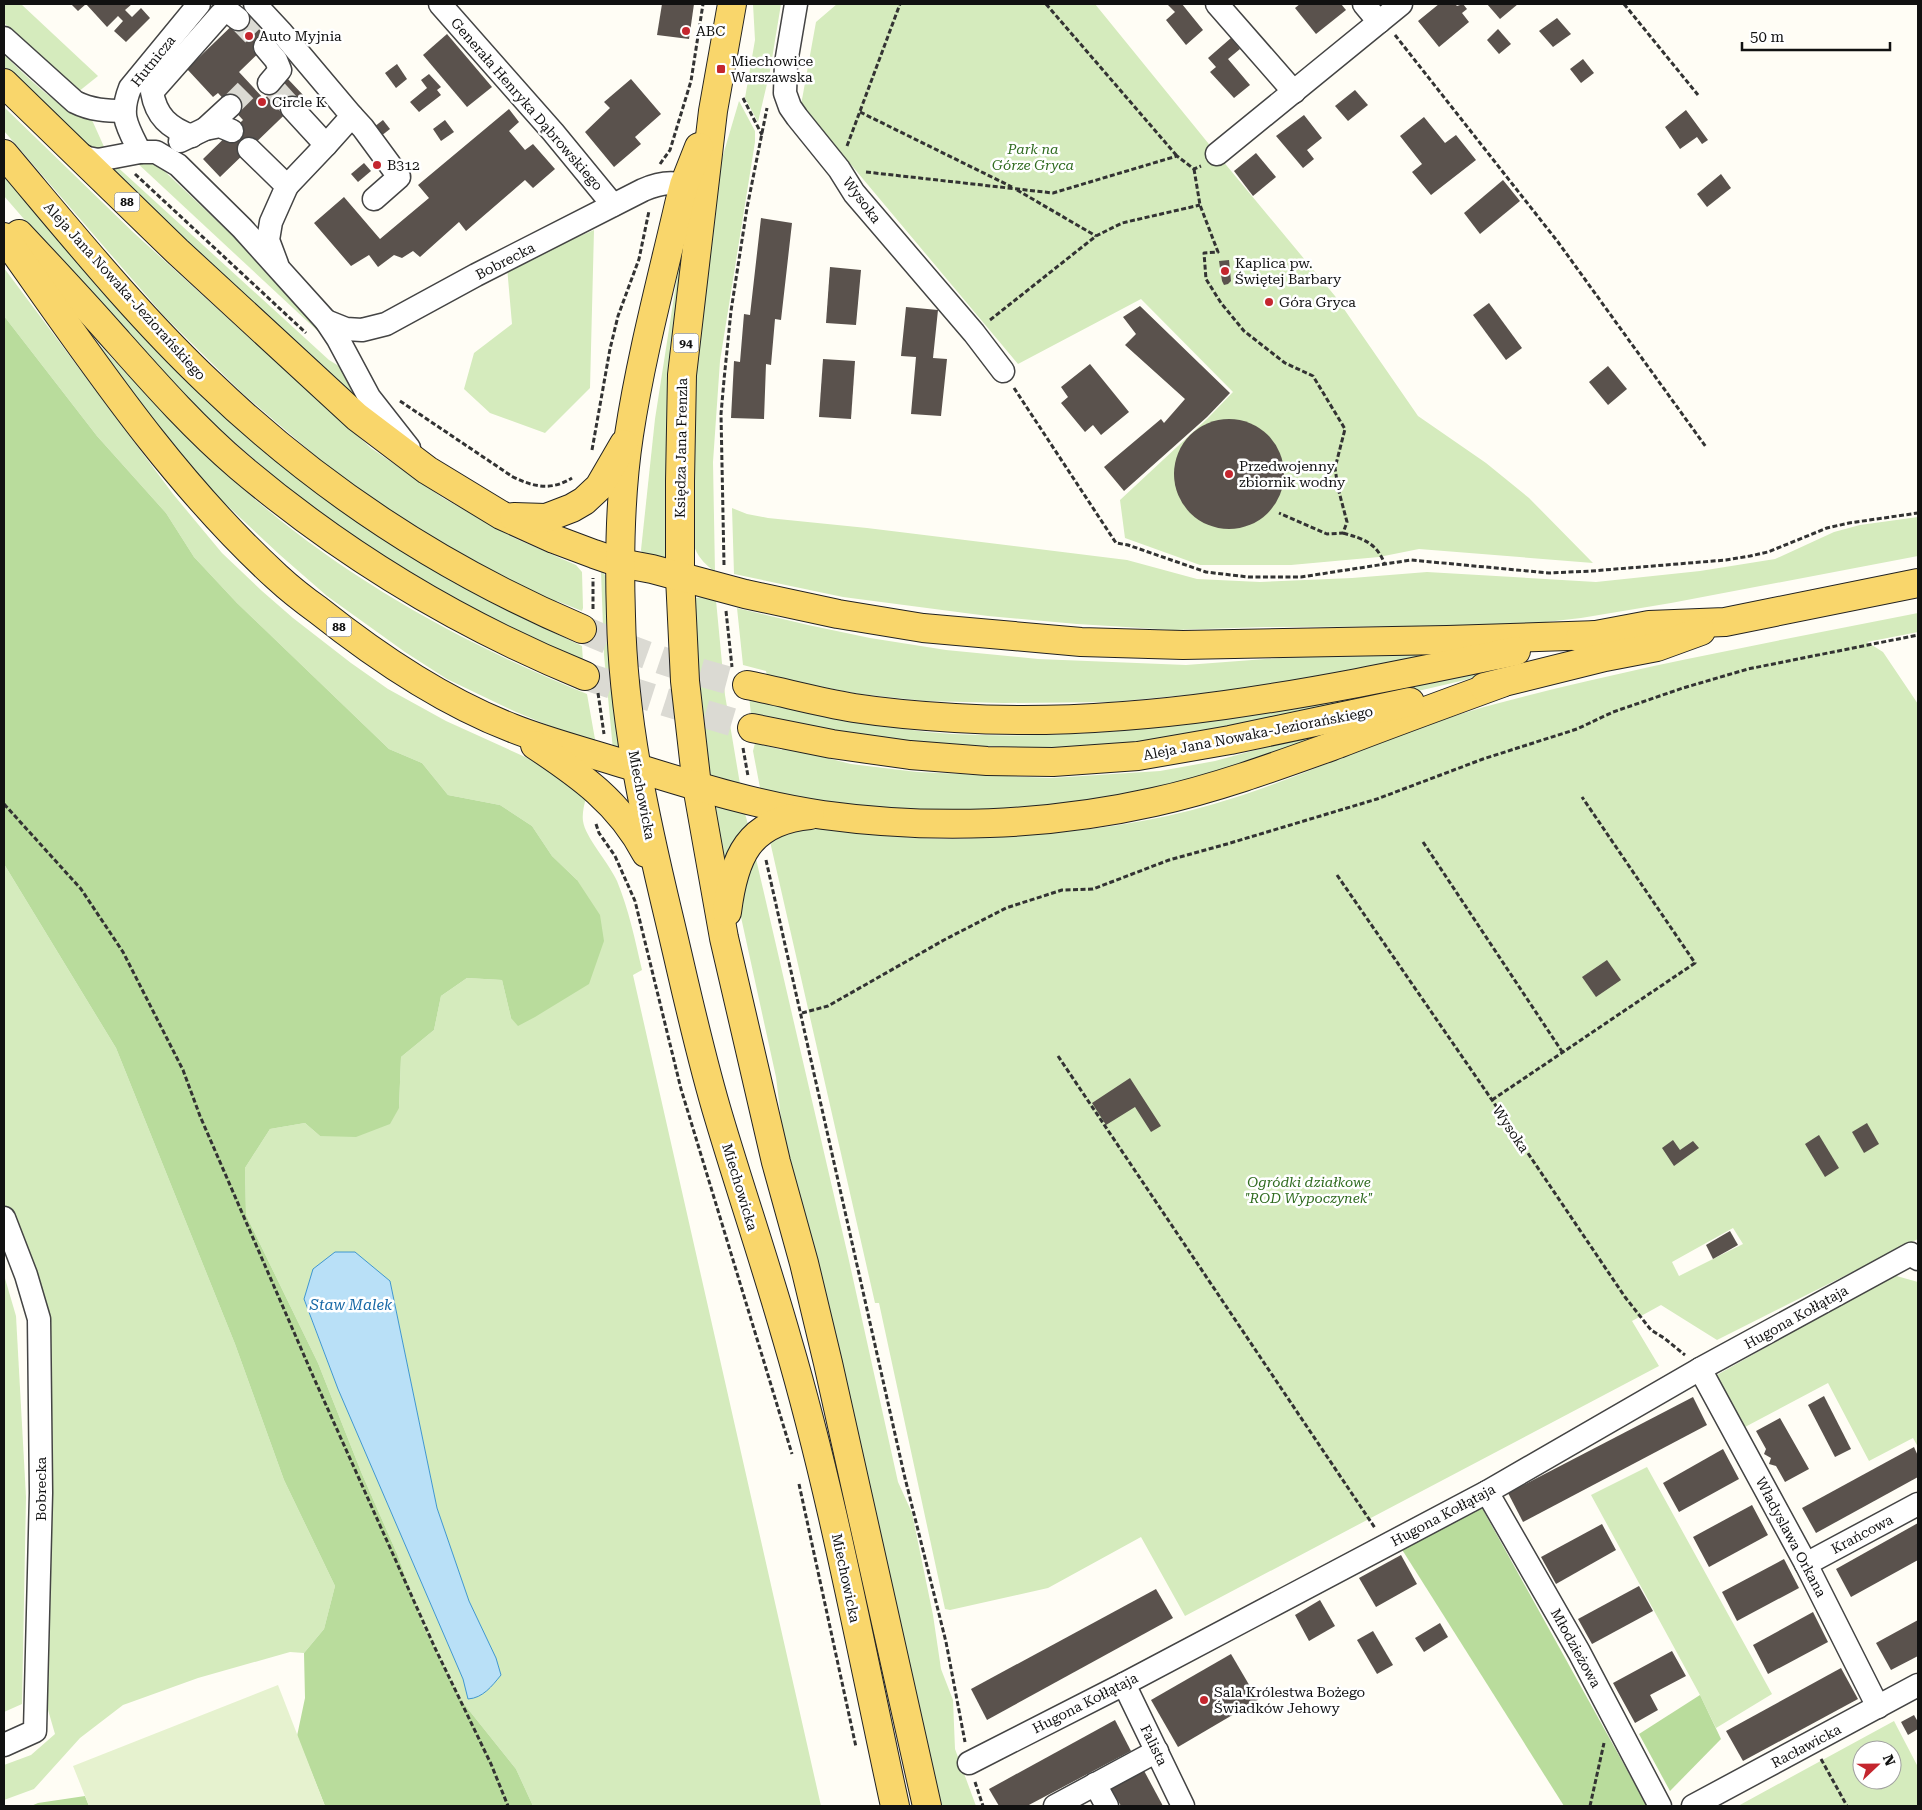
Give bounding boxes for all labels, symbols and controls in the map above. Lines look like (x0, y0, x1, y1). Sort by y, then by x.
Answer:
street label: Generała Henryka Dąbrowskiego (448, 15, 606, 193)
scale bar (1742, 20, 1890, 52)
place label: ABC (696, 23, 725, 39)
marker: ABC (680, 25, 692, 37)
place label: Auto Myjnia (259, 28, 342, 44)
text: 50 m (1750, 28, 1785, 46)
marker: Auto Myjnia (243, 30, 255, 42)
street label: Hutnicza (128, 32, 179, 90)
place label: Miechowice Warszawska (731, 53, 814, 85)
marker: Miechowice Warszawska (715, 63, 727, 75)
place label: Circle K (272, 94, 326, 110)
marker: Circle K (256, 96, 268, 108)
park label: Park na Górze Gryca (992, 141, 1074, 173)
place label: B312 (387, 157, 420, 173)
marker: B312 (371, 159, 383, 171)
street label: Wysoka (840, 174, 885, 226)
road number: 88 (114, 192, 140, 212)
street label: Aleja Jana Nowaka-Jeziorańskiego (41, 199, 209, 383)
street label: Bobrecka (473, 239, 538, 283)
place label: Kaplica pw. Świętej Barbary (1235, 255, 1342, 287)
marker: Kaplica pw. Świętej Barbary (1219, 265, 1231, 277)
place label: Góra Gryca (1279, 294, 1356, 310)
marker: Góra Gryca (1263, 296, 1275, 308)
road number: 94 (674, 333, 698, 352)
street label: Księdza Jana Frenzla (672, 377, 690, 518)
place label: Przedwojenny zbiornik wodny (1239, 458, 1346, 490)
marker: Przedwojenny zbiornik wodny (1223, 468, 1235, 480)
road number: 88 (326, 618, 352, 636)
street label: Aleja Jana Nowaka-Jeziorańskiego (1142, 703, 1374, 763)
street label: Miechowicka (626, 749, 659, 841)
street label: Wysoka (1489, 1102, 1533, 1156)
street label: Miechowicka (719, 1141, 761, 1233)
park label: Ogródki działkowe "ROD Wypoczynek" (1245, 1174, 1373, 1206)
street label: Hugona Kołłątaja (1741, 1282, 1851, 1352)
water label: Staw Malek (309, 1296, 393, 1314)
street label: Bobrecka (33, 1456, 49, 1521)
street label: Władyslawa Orkana (1753, 1474, 1830, 1600)
street label: Hugona Kołłątaja (1388, 1481, 1498, 1549)
street label: Krańcowa (1828, 1511, 1896, 1557)
street label: Miechowicka (829, 1532, 863, 1624)
street label: Młodzieżowa (1548, 1606, 1604, 1691)
street label: Hugona Kołłątaja (1030, 1669, 1141, 1736)
place label: Sala Królestwa Bożego Świadków Jehowy (1214, 1684, 1365, 1716)
marker: Sala Królestwa Bożego Świadków Jehowy (1198, 1694, 1210, 1706)
street label: Racławicka (1768, 1721, 1844, 1771)
street label: Falista (1137, 1722, 1171, 1768)
north arrow (1852, 1740, 1902, 1790)
text: N (1880, 1752, 1899, 1768)

